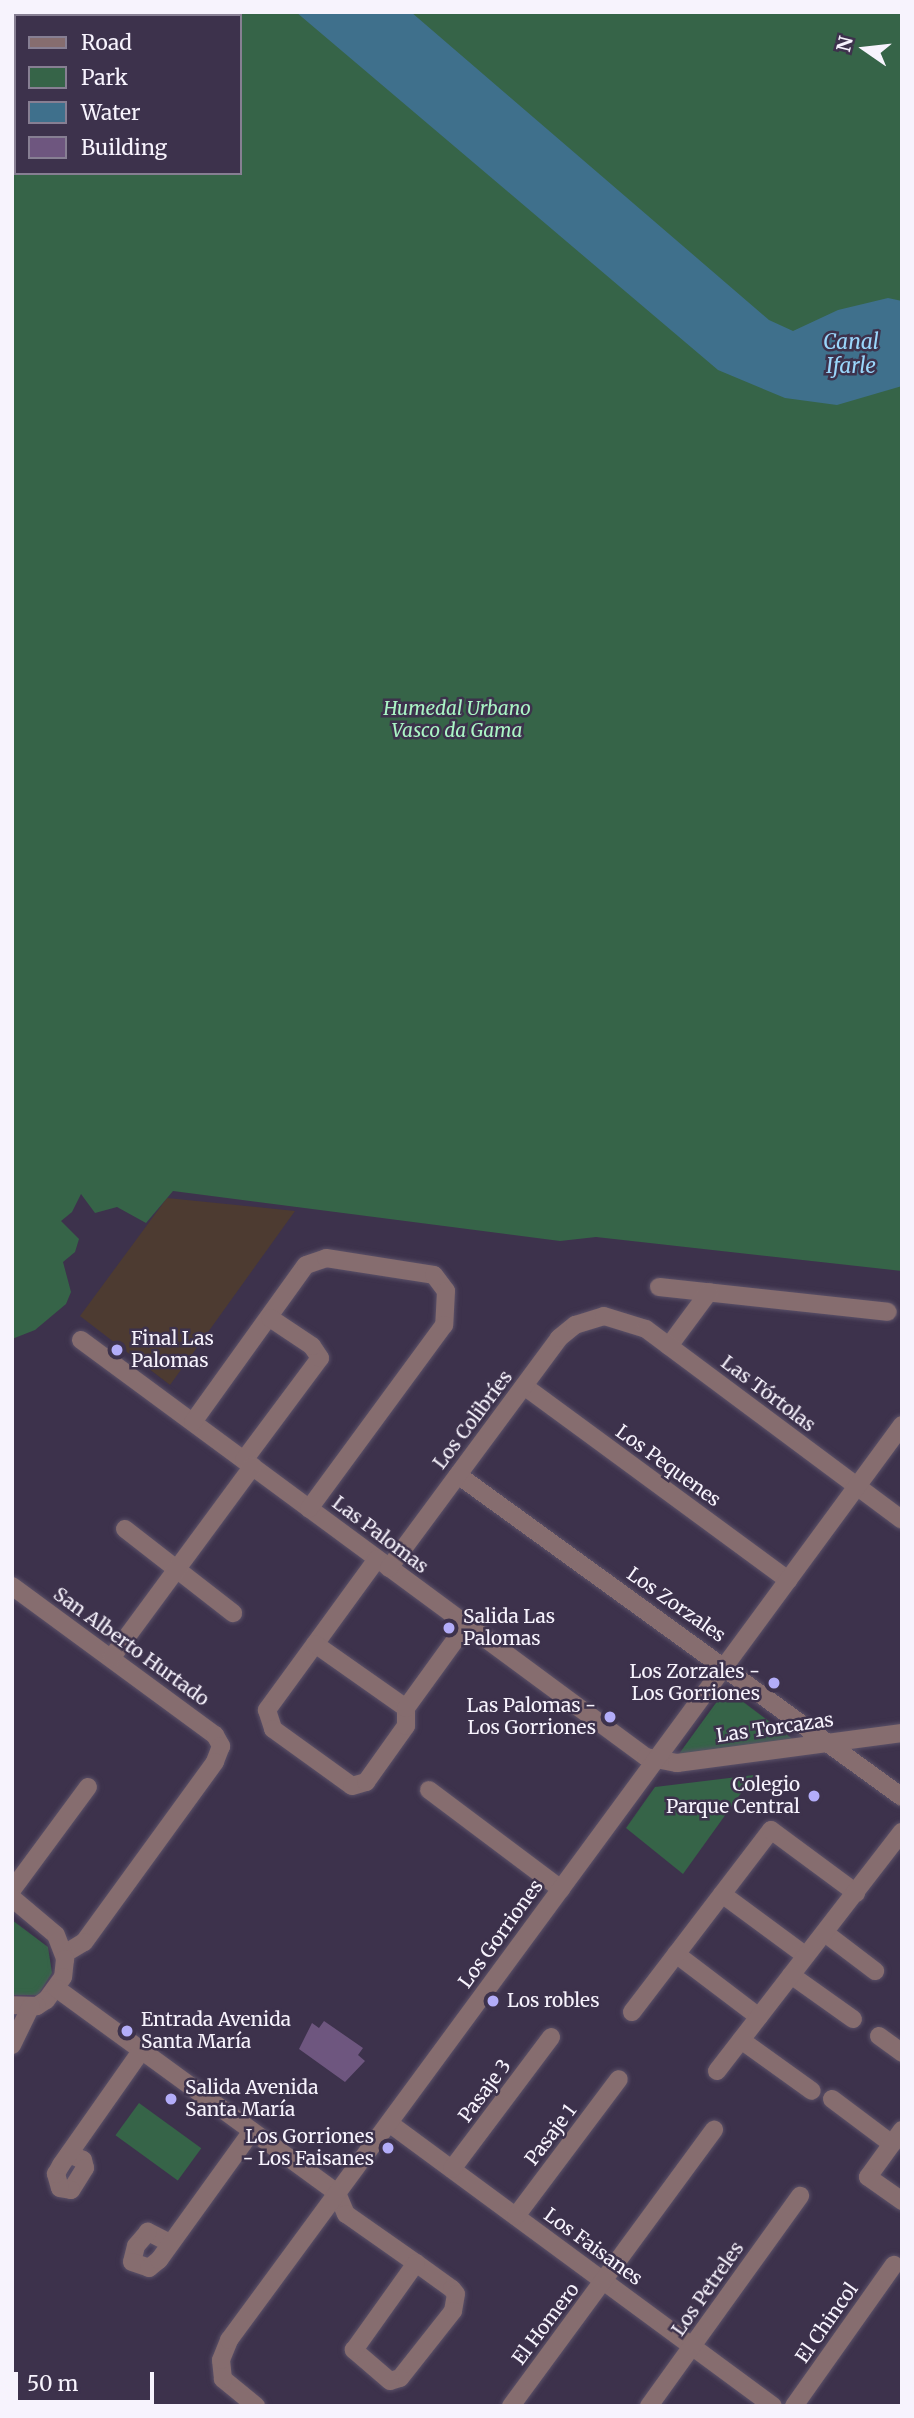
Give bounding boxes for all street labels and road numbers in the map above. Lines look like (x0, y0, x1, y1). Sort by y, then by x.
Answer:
street label: Las Tórtolas (716, 1351, 820, 1437)
street label: Los Colibríes (429, 1366, 517, 1474)
street label: Los Pequenes (611, 1420, 725, 1512)
street label: Las Palomas (328, 1492, 432, 1578)
street label: Los Zorzales (622, 1563, 730, 1647)
street label: San Alberto Hurtado (49, 1583, 213, 1711)
street label: Las Torcazas (715, 1708, 835, 1748)
street label: Los Gorriones (454, 1875, 548, 1993)
street label: Pasaje 3 (454, 2055, 516, 2127)
street label: Pasaje 1 (521, 2100, 581, 2170)
street label: Los Faisanes (539, 2204, 647, 2290)
street label: Los Petreles (667, 2238, 749, 2340)
street label: El Homero (508, 2279, 584, 2369)
street label: El Chincol (791, 2279, 863, 2367)

